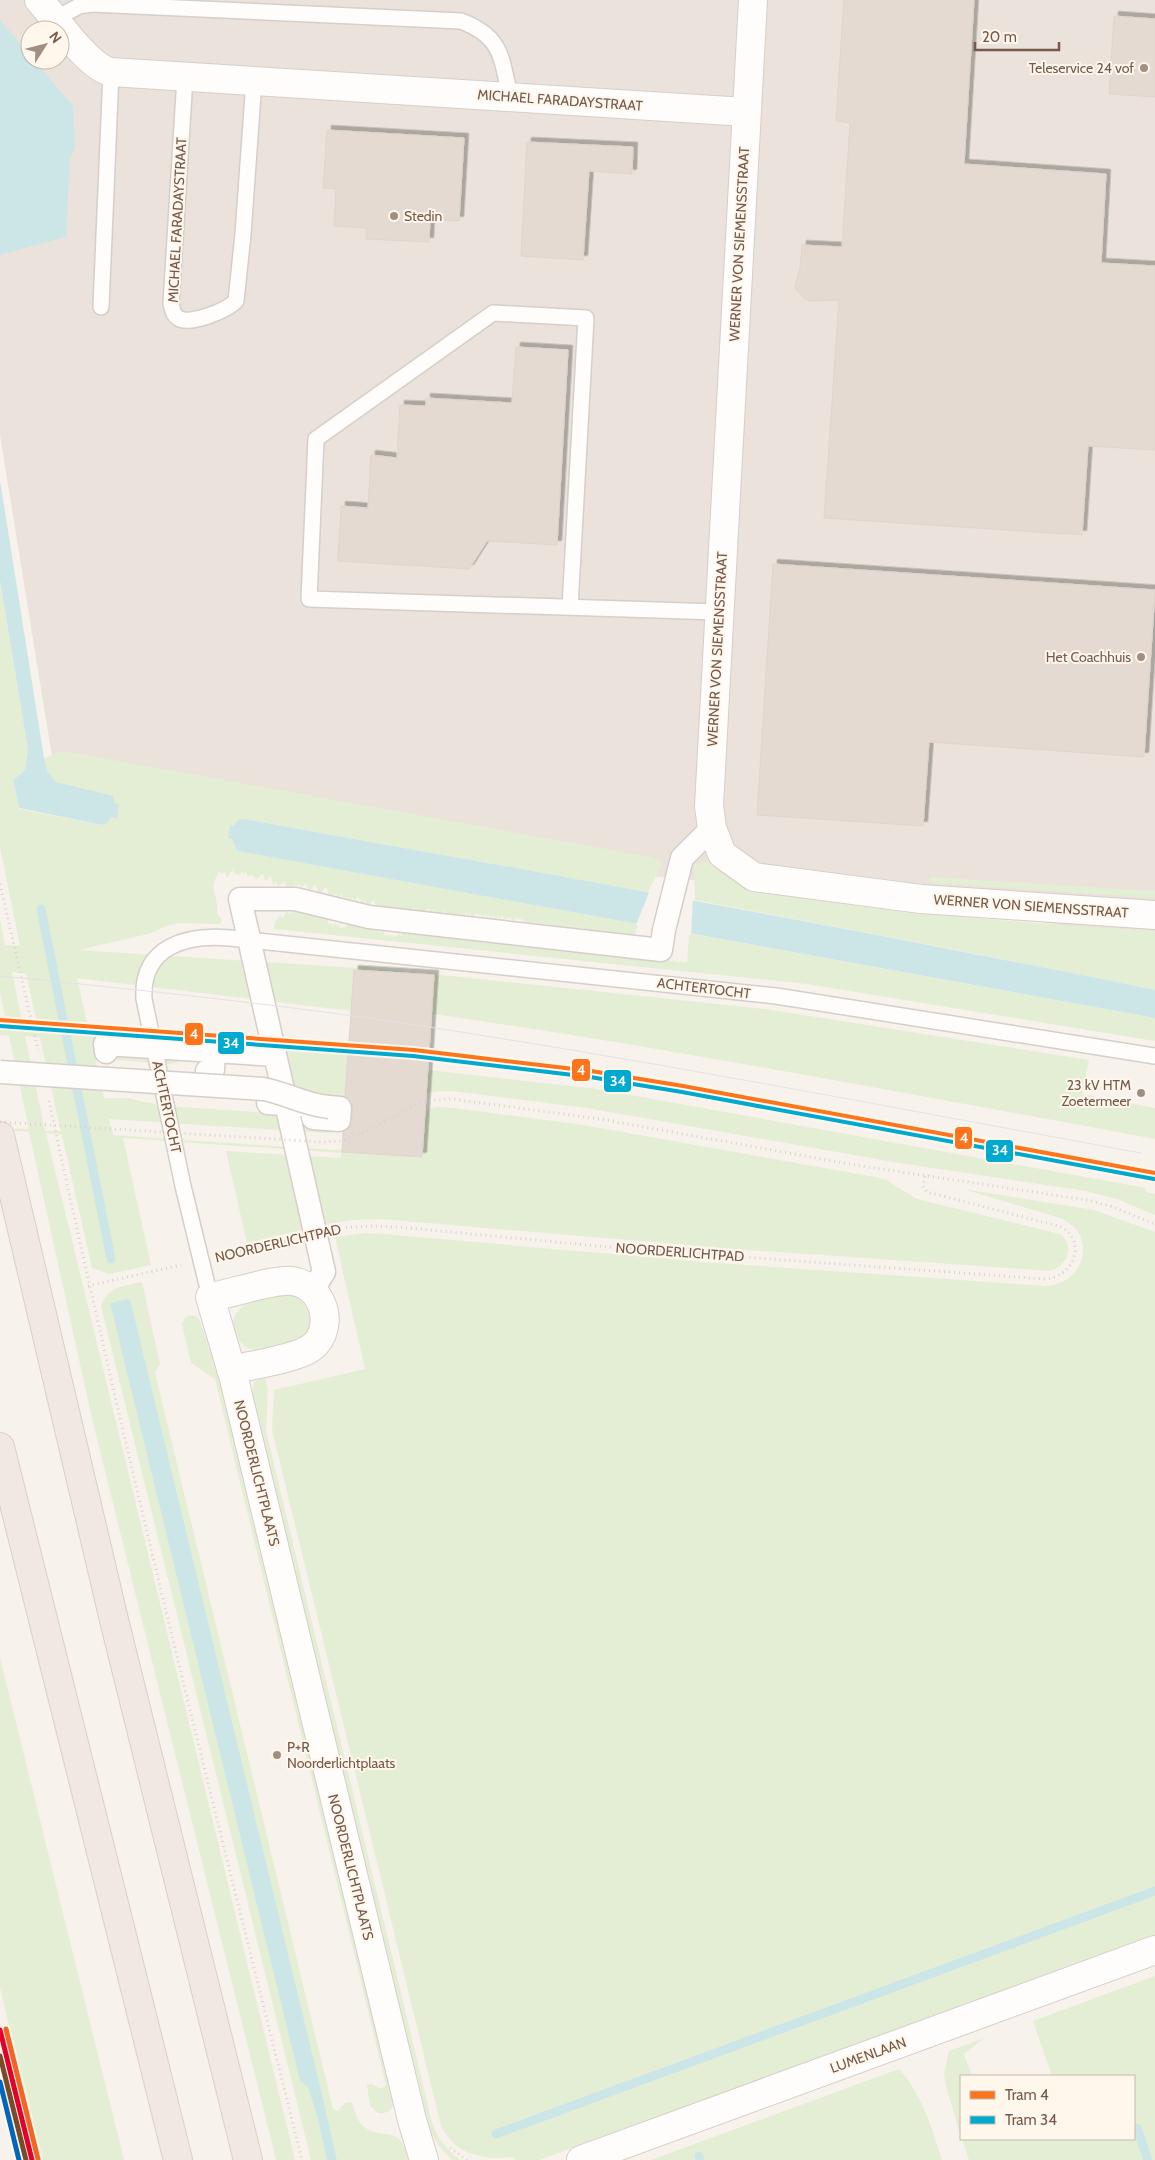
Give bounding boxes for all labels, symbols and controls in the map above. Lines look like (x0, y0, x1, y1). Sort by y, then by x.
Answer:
north arrow (20, 20, 70, 70)
scale bar (975, 20, 1059, 52)
text: N (45, 28, 66, 47)
text: 20 m (982, 28, 1017, 46)
place label: Teleservice 24 vof (1029, 59, 1134, 77)
marker: Teleservice 24 vof (1138, 62, 1150, 74)
street label: MICHAEL FARADAYSTRAAT (477, 85, 644, 115)
street label: MICHAEL FARADAYSTRAAT (164, 136, 190, 303)
street label: WERNER VON SIEMENSSTRAAT (725, 145, 753, 342)
place label: Stedin (404, 207, 443, 225)
marker: Stedin (388, 210, 400, 222)
street label: WERNER VON SIEMENSSTRAAT (703, 550, 731, 747)
place label: Het Coachhuis (1046, 648, 1131, 666)
marker: Het Coachhuis (1135, 651, 1147, 663)
street label: WERNER VON SIEMENSSTRAAT (933, 890, 1130, 922)
street label: ACHTERTOCHT (656, 973, 752, 1003)
line badge: 4 (184, 1022, 204, 1046)
text: 4 (190, 1025, 198, 1043)
line badge: 34 (217, 1031, 245, 1055)
text: 34 (223, 1034, 239, 1052)
line badge: 4 (571, 1058, 591, 1082)
street label: ACHTERTOCHT (148, 1059, 186, 1156)
text: 4 (577, 1061, 585, 1079)
line badge: 34 (603, 1069, 632, 1093)
text: 34 (610, 1072, 626, 1090)
place label: 23 kV HTM Zoetermeer (1062, 1076, 1132, 1110)
marker: 23 kV HTM Zoetermeer (1135, 1087, 1147, 1099)
line badge: 4 (954, 1126, 973, 1150)
text: 4 (960, 1129, 968, 1147)
line badge: 34 (985, 1139, 1014, 1163)
text: 34 (992, 1141, 1008, 1159)
street label: NOORDERLICHTPAD (213, 1220, 343, 1266)
street label: NOORDERLICHTPAD (615, 1239, 745, 1265)
street label: NOORDERLICHTPLAATS (230, 1398, 284, 1548)
place label: P+R Noorderlichtplaats (287, 1738, 396, 1772)
marker: P+R Noorderlichtplaats (271, 1749, 283, 1761)
street label: NOORDERLICHTPLAATS (324, 1792, 378, 1942)
street label: LUMENLAAN (827, 2033, 909, 2077)
legend (960, 2075, 1135, 2140)
text: Tram 4 (1005, 2086, 1049, 2104)
text: Tram 34 (1005, 2111, 1057, 2129)

